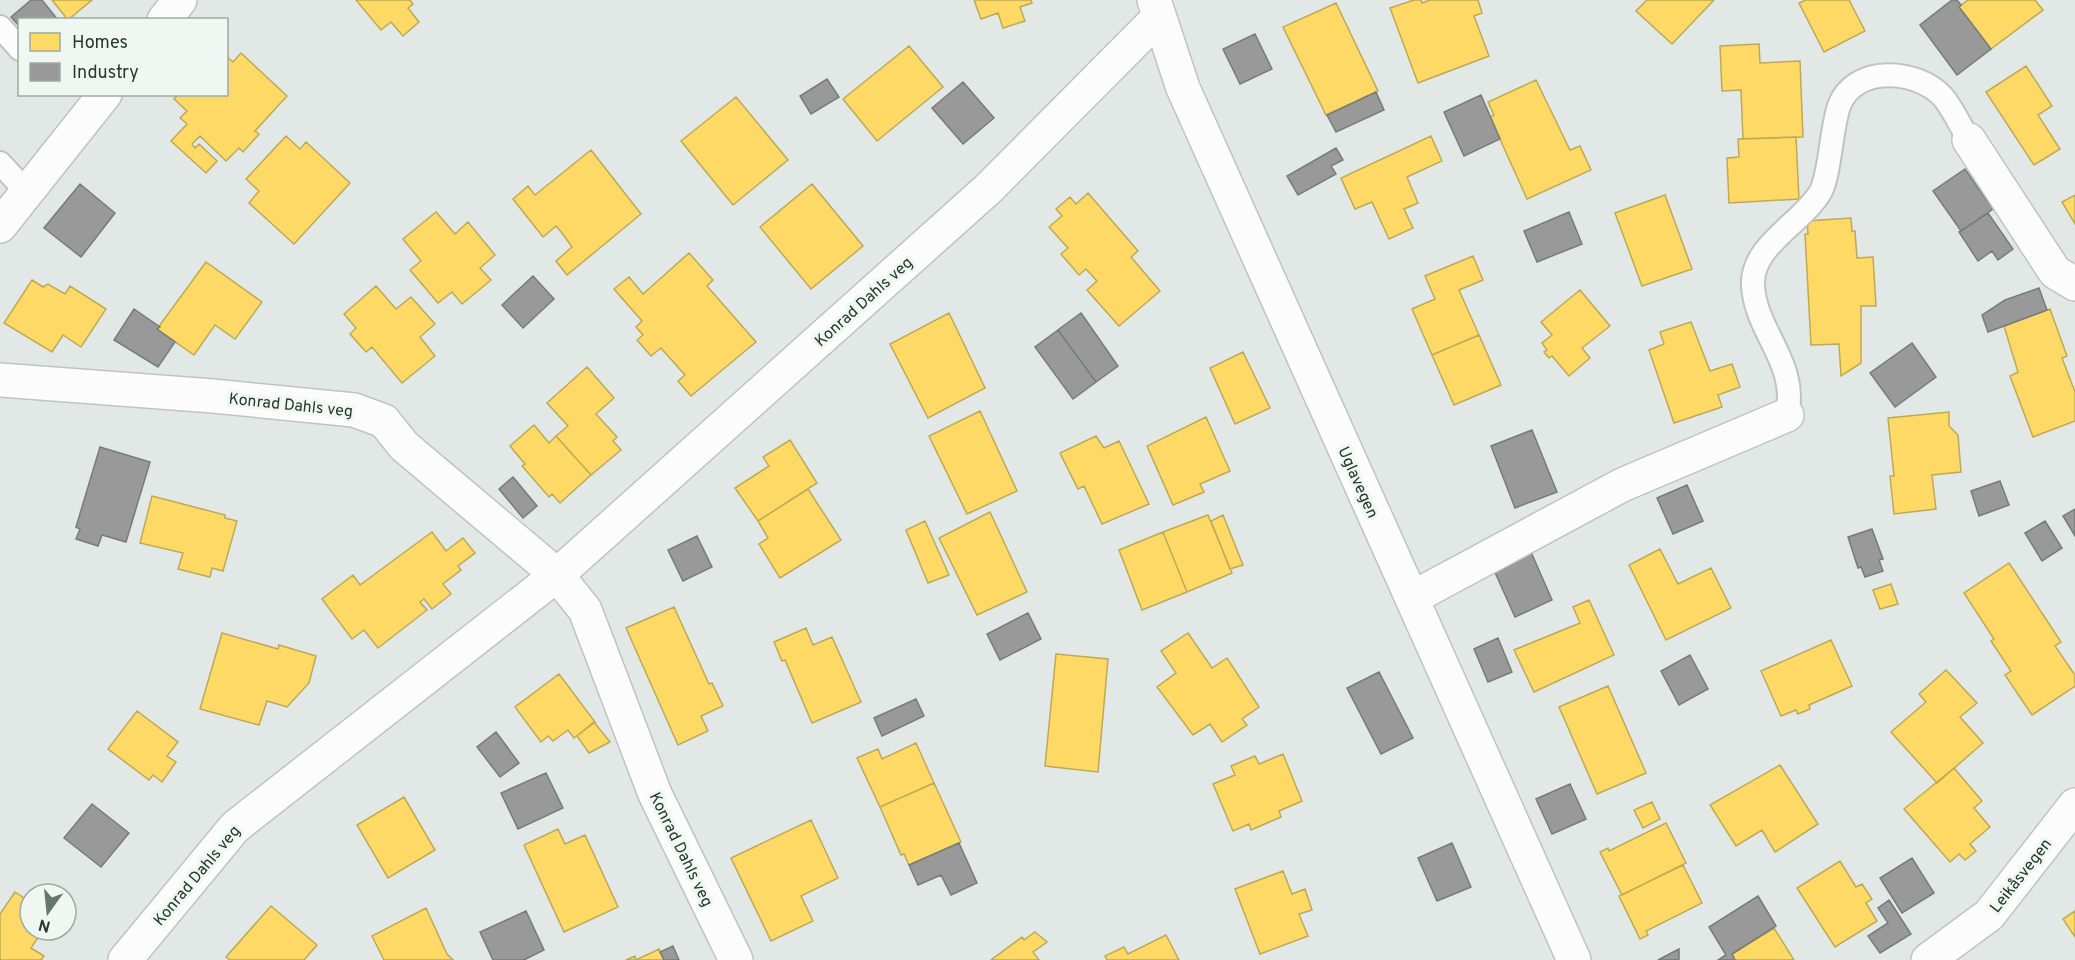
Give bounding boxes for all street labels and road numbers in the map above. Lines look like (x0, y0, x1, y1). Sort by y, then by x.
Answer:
street label: Konrad Dahls veg (811, 253, 917, 352)
street label: Konrad Dahls veg (228, 390, 354, 422)
street label: Uglavegen (1333, 444, 1382, 522)
street label: Konrad Dahls veg (644, 789, 717, 910)
street label: Konrad Dahls veg (150, 822, 245, 931)
street label: Leikåsvegen (1986, 835, 2057, 917)

